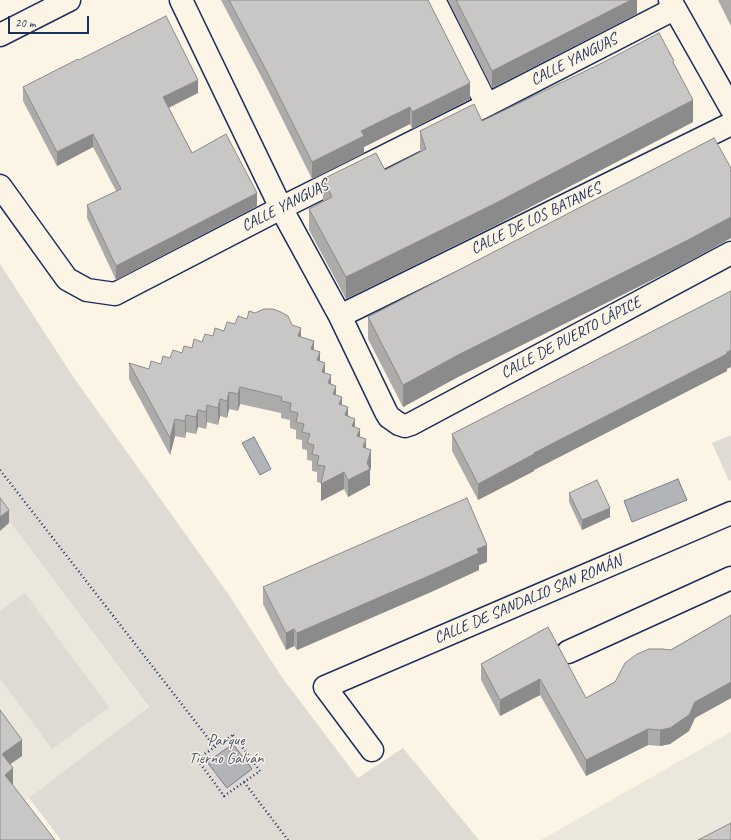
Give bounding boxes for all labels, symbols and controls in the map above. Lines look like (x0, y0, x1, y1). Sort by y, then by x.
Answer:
scale bar (10, 8, 91, 34)
text: 20 m (15, 15, 35, 31)
street label: CALLE YANGUAS (528, 30, 620, 90)
street label: CALLE YANGUAS (239, 176, 331, 236)
street label: CALLE DE LOS BATANES (468, 179, 604, 259)
street label: CALLE DE PUERTO LÁPICE (498, 293, 644, 383)
street label: CALLE DE SANDALIO SAN ROMÁN (431, 552, 625, 648)
park label: Parque Tierno Galván (189, 731, 263, 769)

